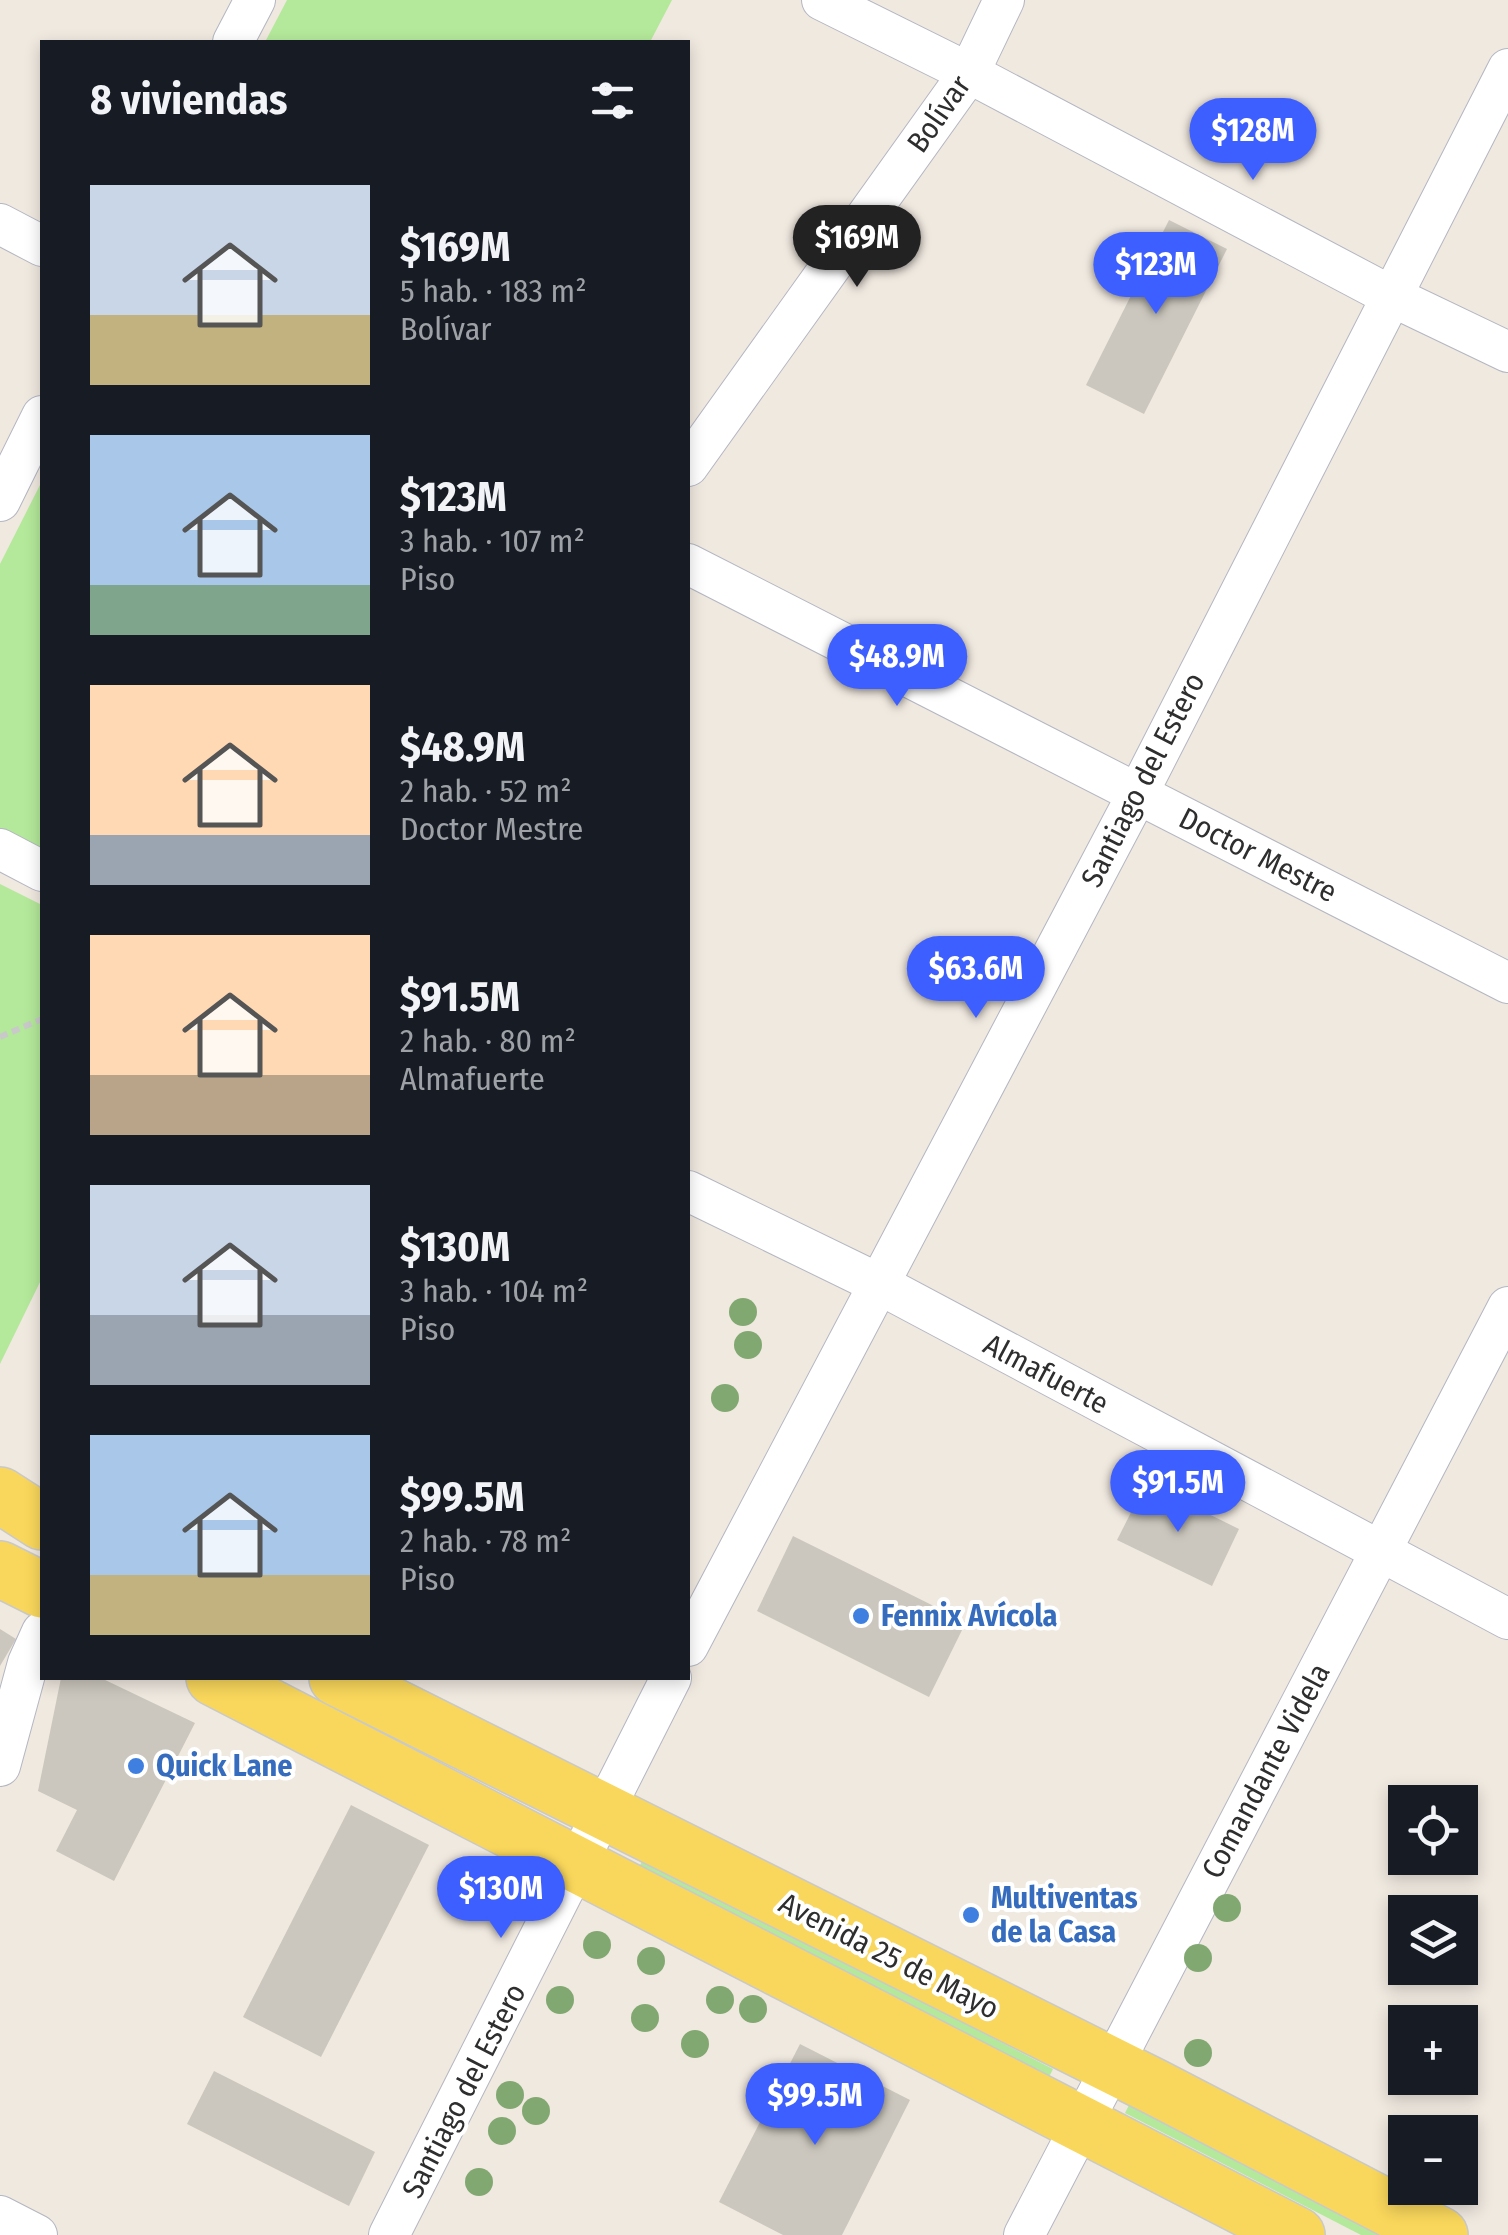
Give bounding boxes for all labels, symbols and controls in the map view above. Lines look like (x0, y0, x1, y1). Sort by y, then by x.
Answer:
street label: Bolívar (900, 68, 979, 159)
icon: filters (585, 73, 640, 128)
text: 8 viviendas (90, 75, 287, 125)
pin: $128M (1183, 98, 1323, 183)
text: $128M (1211, 111, 1295, 149)
pin: $169M (787, 205, 927, 290)
text: $169M (815, 218, 899, 256)
text: $169M (400, 222, 511, 272)
icon: home (170, 225, 290, 345)
pin: $123M (1086, 232, 1226, 317)
text: $123M (1115, 245, 1197, 283)
text: 5 hab. · 183 m² (400, 272, 587, 310)
text: Bolívar (400, 310, 492, 348)
text: $123M (400, 472, 507, 522)
icon: home (170, 475, 290, 595)
text: 3 hab. · 107 m² (400, 522, 585, 560)
text: Piso (400, 560, 455, 598)
pin: $48.9M (816, 624, 978, 709)
text: $48.9M (849, 637, 945, 675)
street label: Santiago del Estero (1073, 667, 1213, 893)
text: $48.9M (400, 722, 525, 772)
icon: home (170, 725, 290, 845)
text: 2 hab. · 52 m² (400, 772, 572, 810)
street label: Doctor Mestre (1173, 800, 1343, 910)
text: Doctor Mestre (400, 810, 583, 848)
pin: $63.6M (895, 936, 1057, 1021)
text: $63.6M (929, 949, 1023, 987)
text: $91.5M (400, 972, 520, 1022)
icon: home (170, 975, 290, 1095)
text: 2 hab. · 80 m² (400, 1022, 576, 1060)
text: Almafuerte (400, 1060, 545, 1098)
text: $130M (400, 1222, 510, 1272)
icon: home (170, 1225, 290, 1345)
text: 3 hab. · 104 m² (400, 1272, 588, 1310)
text: Piso (400, 1310, 455, 1348)
street label: Almafuerte (978, 1326, 1114, 1422)
pin: $91.5M (1097, 1450, 1259, 1535)
text: $91.5M (1132, 1463, 1224, 1501)
text: $99.5M (400, 1472, 525, 1522)
icon: home (170, 1475, 290, 1595)
text: 2 hab. · 78 m² (400, 1522, 571, 1560)
text: Piso (400, 1560, 455, 1598)
place label: Fennix Avícola (881, 1598, 1058, 1634)
marker: Fennix Avícola (850, 1605, 872, 1627)
street label: Comandante Videla (1194, 1657, 1338, 1885)
place label: Quick Lane (156, 1748, 292, 1784)
marker: Quick Lane (125, 1755, 147, 1777)
map controls (1388, 1785, 1478, 2205)
button: locate (1388, 1785, 1478, 1875)
pin: $130M (431, 1856, 571, 1941)
text: $130M (459, 1869, 543, 1907)
place label: Multiventas de la Casa (991, 1880, 1138, 1950)
street label: Avenida 25 de Mayo (773, 1885, 1005, 2027)
button: layers (1388, 1895, 1478, 1985)
marker: Multiventas de la Casa (960, 1904, 982, 1926)
street label: Santiago del Estero (394, 1978, 534, 2204)
button: + (1388, 2005, 1478, 2095)
pin: $99.5M (734, 2063, 896, 2148)
text: $99.5M (768, 2076, 862, 2114)
button: − (1388, 2115, 1478, 2205)

